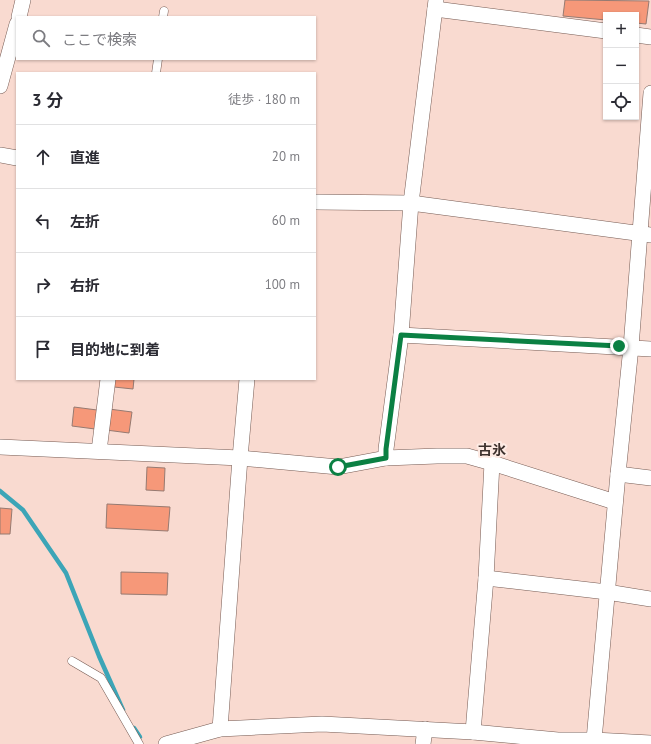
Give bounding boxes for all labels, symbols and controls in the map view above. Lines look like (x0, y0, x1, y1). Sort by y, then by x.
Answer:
map controls (603, 12, 639, 120)
button: + (603, 12, 639, 48)
search box (16, 16, 316, 60)
icon: search (30, 27, 52, 49)
text: ここで検索 (62, 30, 137, 49)
button: − (603, 48, 639, 84)
button: locate (603, 84, 639, 120)
text: 3 分 (32, 89, 63, 111)
text: 徒歩 · 180 m (228, 91, 300, 108)
icon: ahead (32, 146, 54, 168)
text: 直進 (70, 148, 100, 167)
text: 20 m (272, 148, 300, 165)
icon: left (32, 210, 54, 232)
text: 左折 (70, 212, 100, 231)
text: 60 m (272, 212, 300, 229)
icon: right (32, 274, 54, 296)
text: 右折 (70, 276, 100, 295)
text: 100 m (265, 276, 300, 293)
route end (610, 337, 628, 355)
icon: arrive (32, 338, 54, 360)
text: 目的地に到着 (70, 340, 160, 359)
district label: 古氷 (478, 441, 506, 459)
route start (329, 458, 347, 476)

